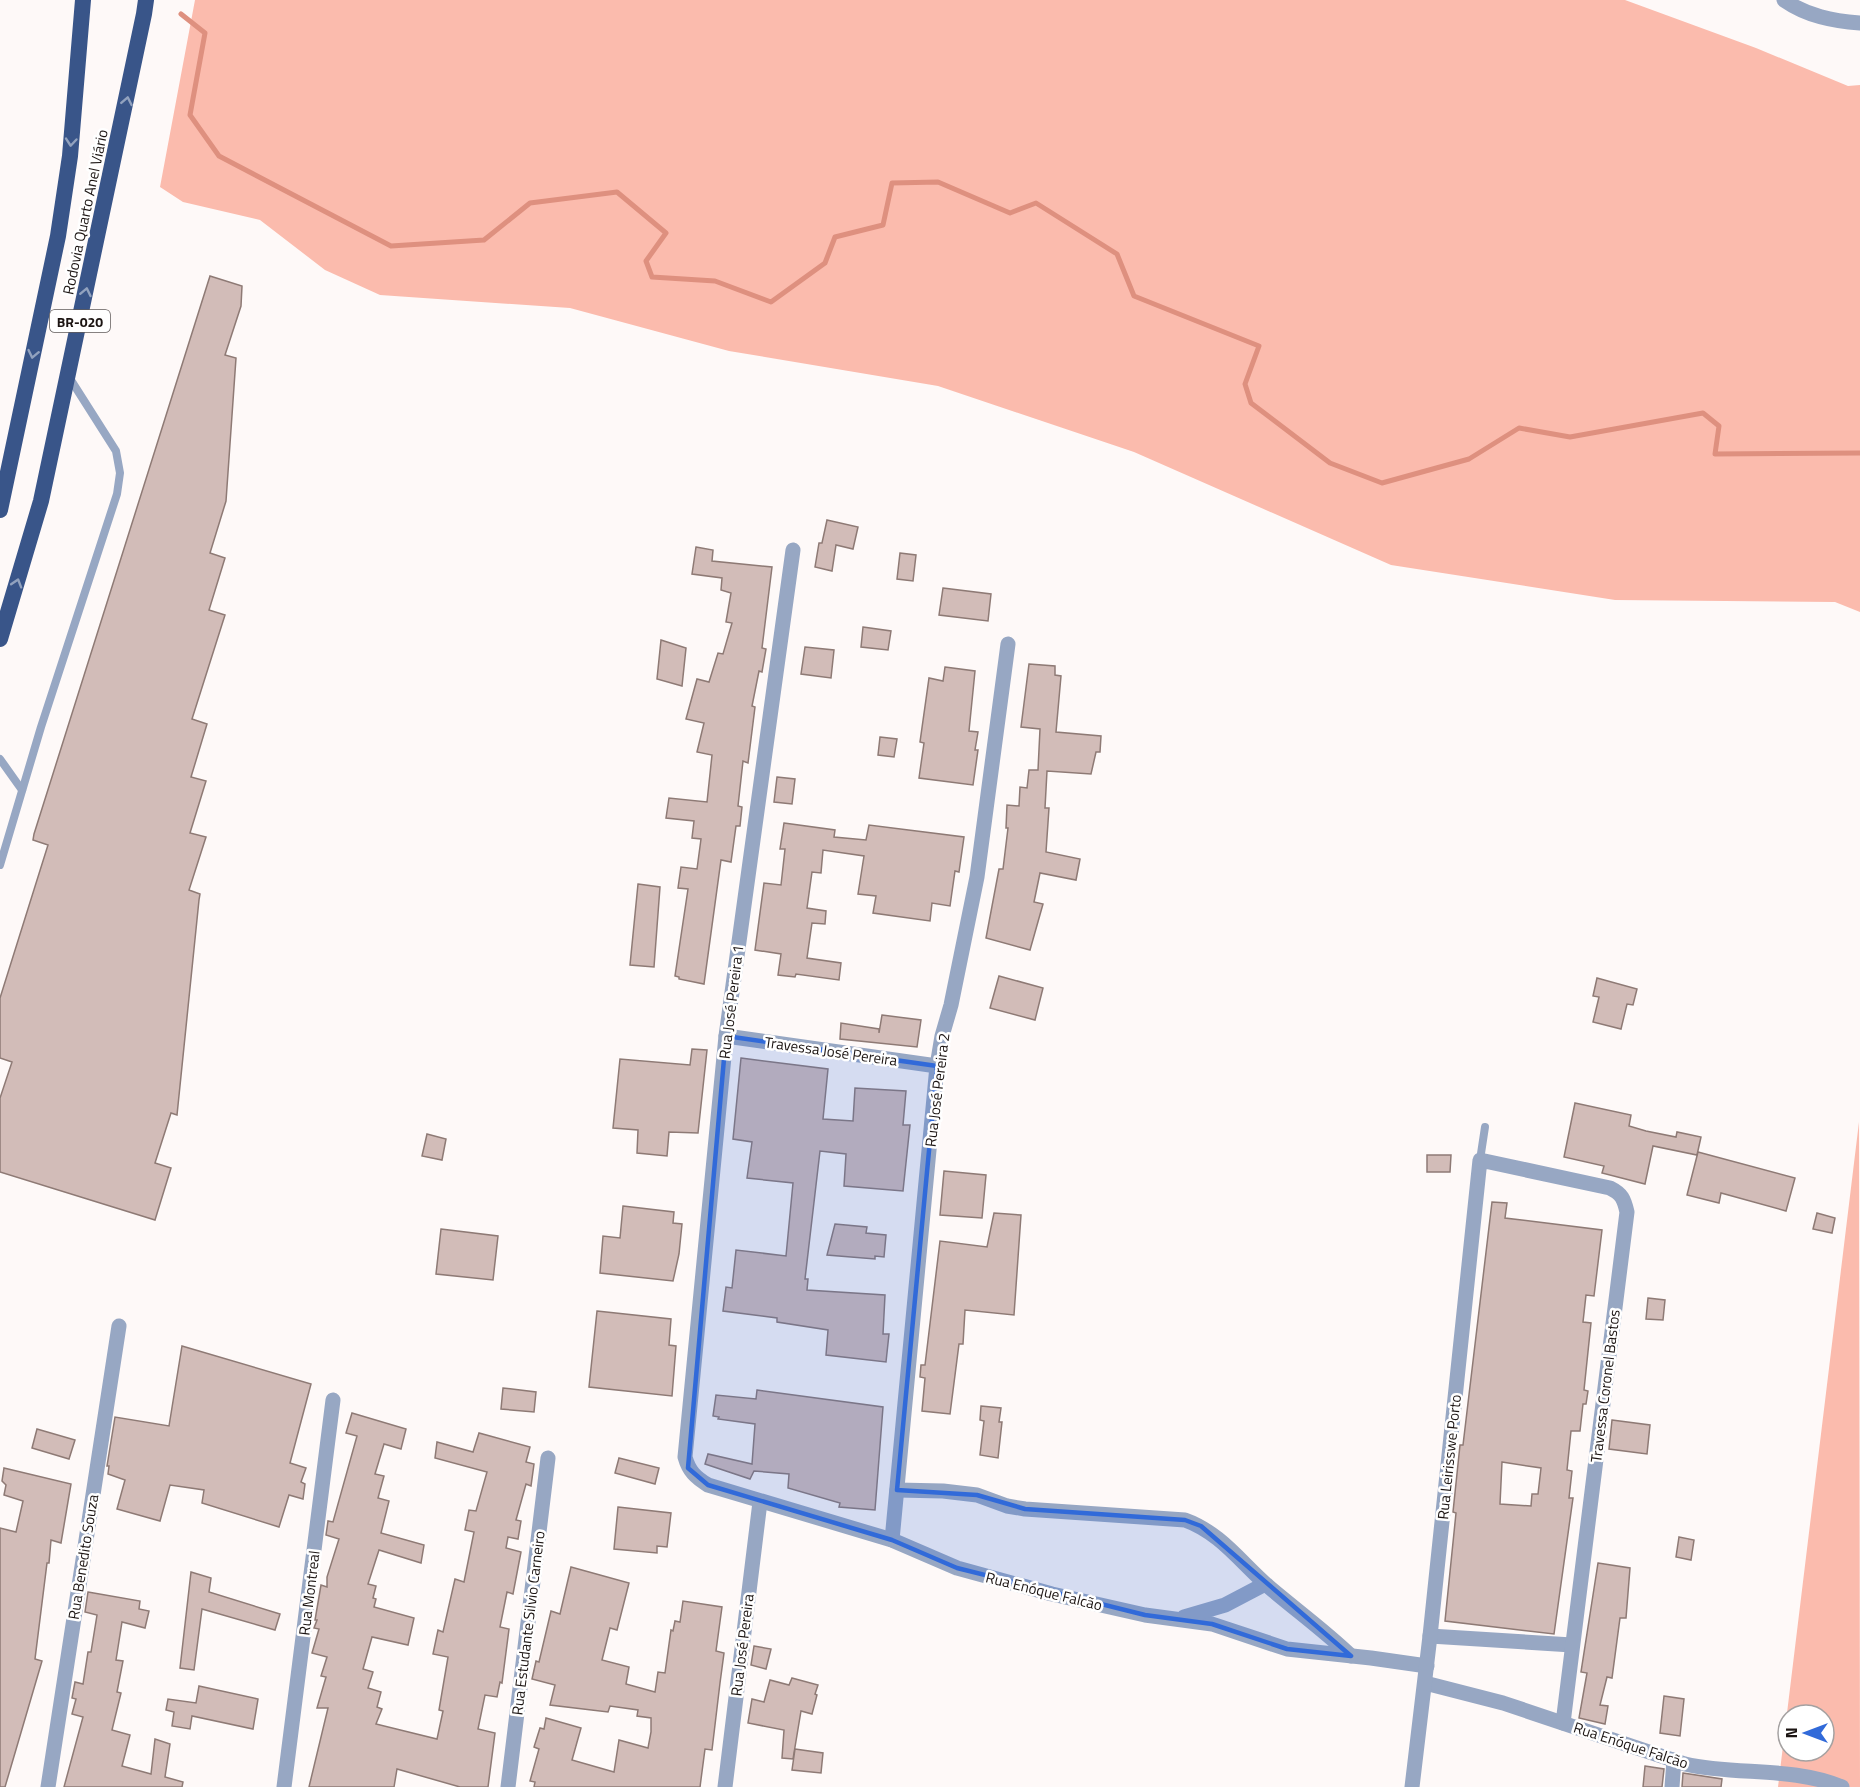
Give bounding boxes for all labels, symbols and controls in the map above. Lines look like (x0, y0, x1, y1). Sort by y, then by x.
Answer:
one-way arrow (120, 96, 133, 106)
street label: Rodovia Quarto Anel Viário (56, 127, 114, 297)
one-way arrow (65, 137, 78, 146)
one-way arrow (79, 287, 92, 297)
road number: BR-020 (50, 310, 110, 332)
one-way arrow (28, 349, 41, 359)
one-way arrow (10, 578, 22, 589)
street label: Rua José Pereira 1 (713, 944, 749, 1060)
street label: Travessa José Pereira (763, 1030, 899, 1072)
street label: Rua José Pereira 2 (919, 1032, 955, 1148)
street label: Travessa Coronel Bastos (1584, 1308, 1626, 1464)
street label: Rua Leirisswe Porto (1431, 1393, 1467, 1521)
street label: Rua Benedito Souza (62, 1492, 104, 1621)
street label: Rua Estudante Silvio Carneiro (505, 1530, 551, 1716)
street label: Rua Montreal (292, 1549, 326, 1637)
street label: Rua Enóque Falcão (983, 1565, 1105, 1617)
street label: Rua José Pereira (724, 1592, 760, 1698)
north arrow (1776, 1703, 1836, 1763)
street label: Rua Enóque Falcão (1571, 1716, 1691, 1774)
text: N (1779, 1727, 1803, 1739)

